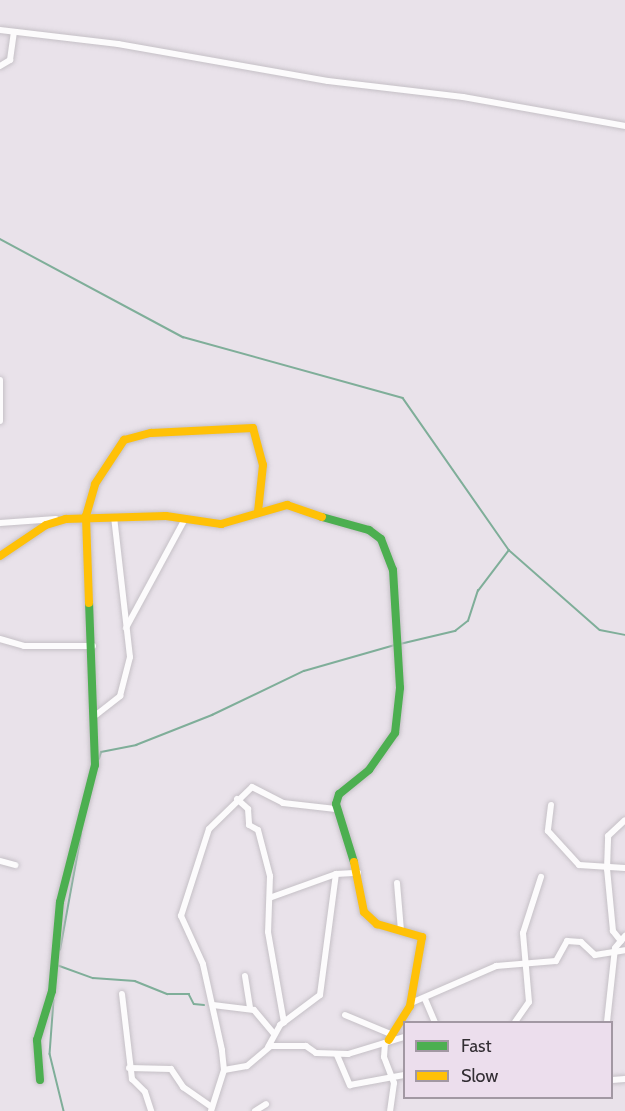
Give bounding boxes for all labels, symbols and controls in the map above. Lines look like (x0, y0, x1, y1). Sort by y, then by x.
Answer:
legend (403, 1021, 613, 1099)
text: Fast (461, 1035, 492, 1057)
text: Slow (461, 1065, 498, 1087)

